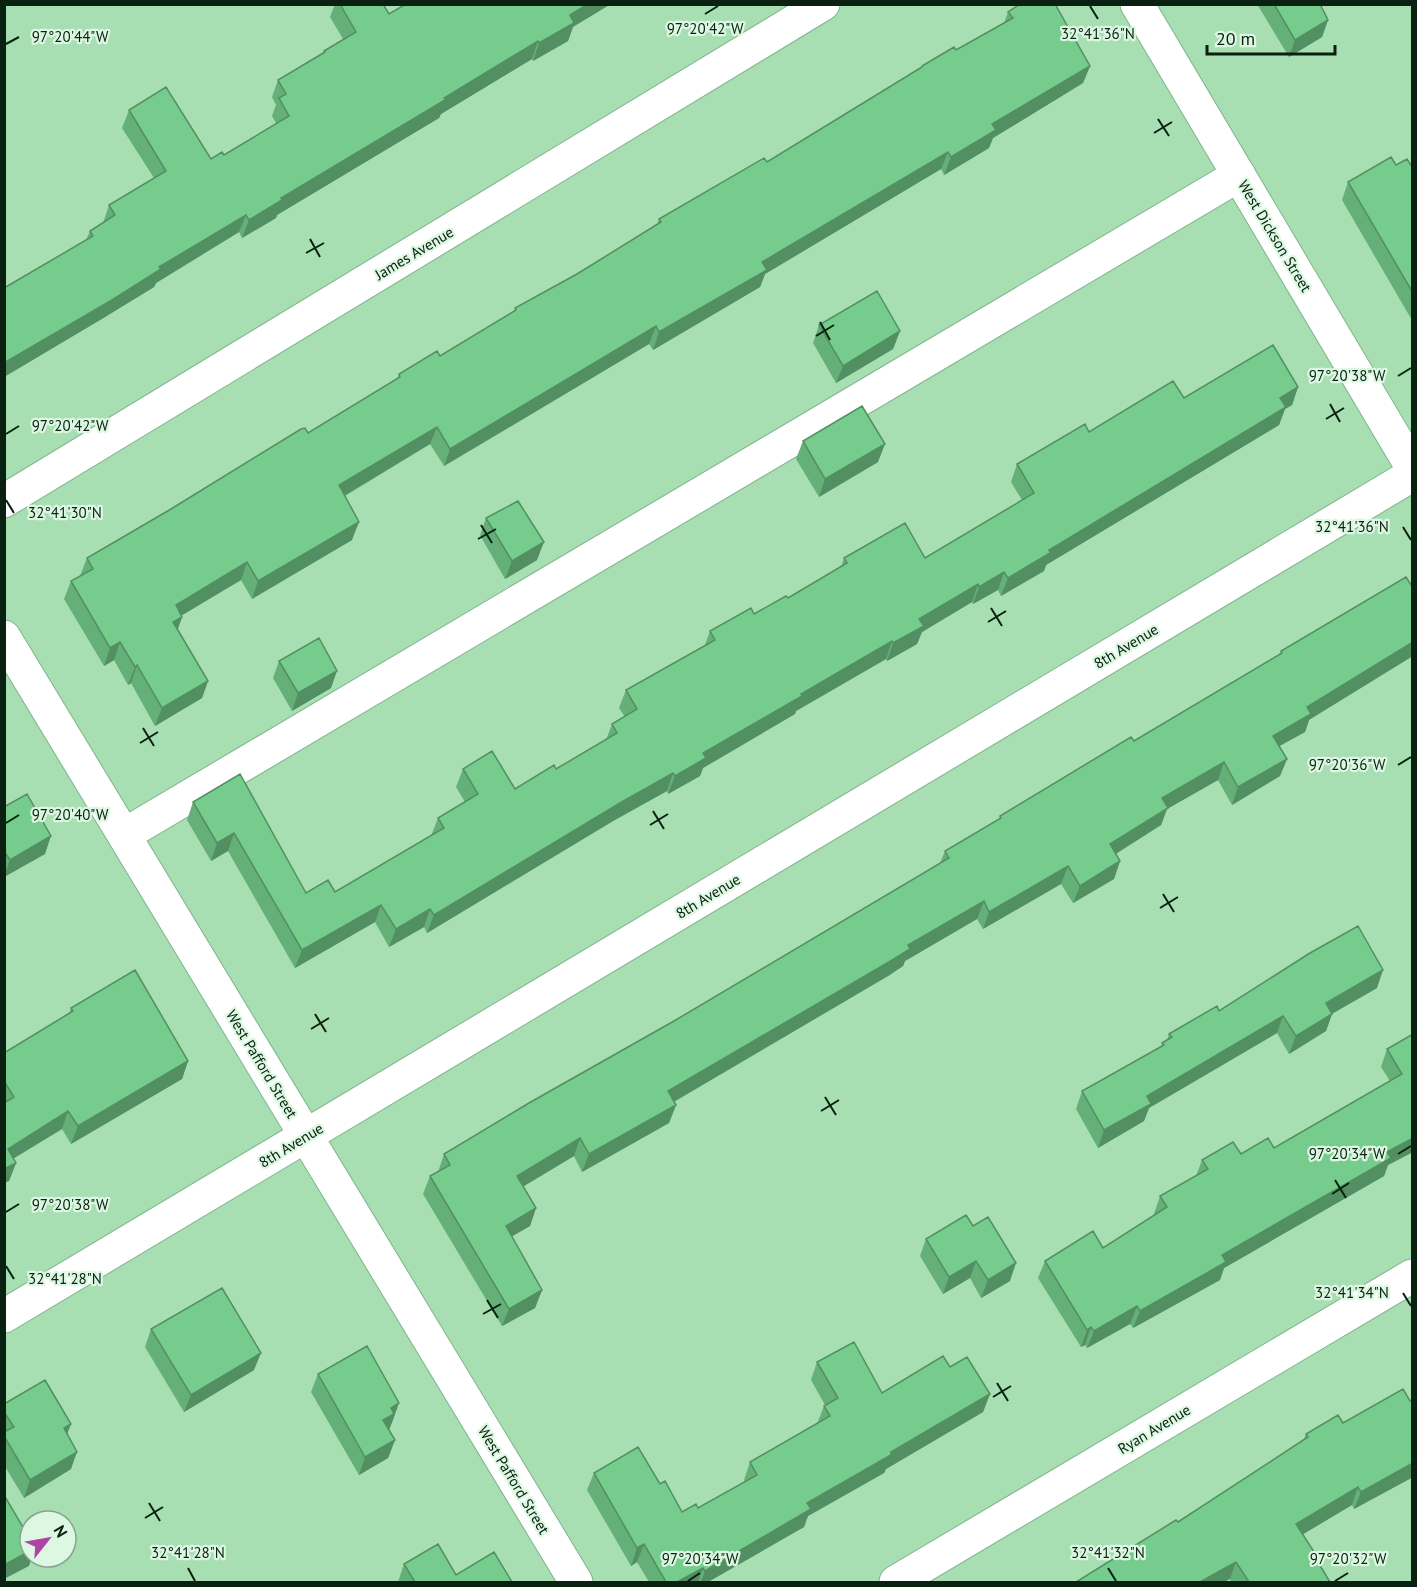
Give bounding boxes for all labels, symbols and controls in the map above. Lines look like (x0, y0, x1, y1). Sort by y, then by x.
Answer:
scale bar (1207, 18, 1334, 56)
text: 97°20'42"W (667, 19, 744, 38)
text: 32°41'36"N (1061, 24, 1135, 43)
text: 97°20'44"W (32, 27, 109, 46)
text: 20 m (1216, 27, 1255, 50)
street label: West Dickson Street (1234, 176, 1316, 296)
street label: James Avenue (370, 222, 457, 284)
text: 97°20'38"W (1309, 366, 1386, 385)
text: 97°20'42"W (32, 416, 109, 435)
text: 32°41'30"N (28, 503, 102, 522)
text: 32°41'36"N (1315, 517, 1389, 536)
street label: 8th Avenue (1090, 619, 1162, 673)
text: 97°20'36"W (1309, 755, 1386, 774)
text: 97°20'40"W (32, 805, 109, 824)
street label: 8th Avenue (672, 869, 744, 923)
street label: West Pafford Street (222, 1006, 302, 1122)
street label: 8th Avenue (255, 1118, 327, 1172)
text: 97°20'34"W (1309, 1144, 1386, 1163)
text: 97°20'38"W (32, 1195, 109, 1214)
text: 32°41'28"N (28, 1269, 102, 1288)
text: 32°41'34"N (1315, 1283, 1389, 1302)
street label: Ryan Avenue (1114, 1400, 1194, 1458)
street label: West Pafford Street (474, 1422, 554, 1538)
north arrow (18, 1509, 78, 1569)
text: N (50, 1522, 72, 1541)
text: 32°41'28"N (151, 1543, 225, 1562)
text: 32°41'32"N (1071, 1543, 1145, 1562)
text: 97°20'34"W (662, 1549, 739, 1568)
text: 97°20'32"W (1310, 1549, 1387, 1568)

